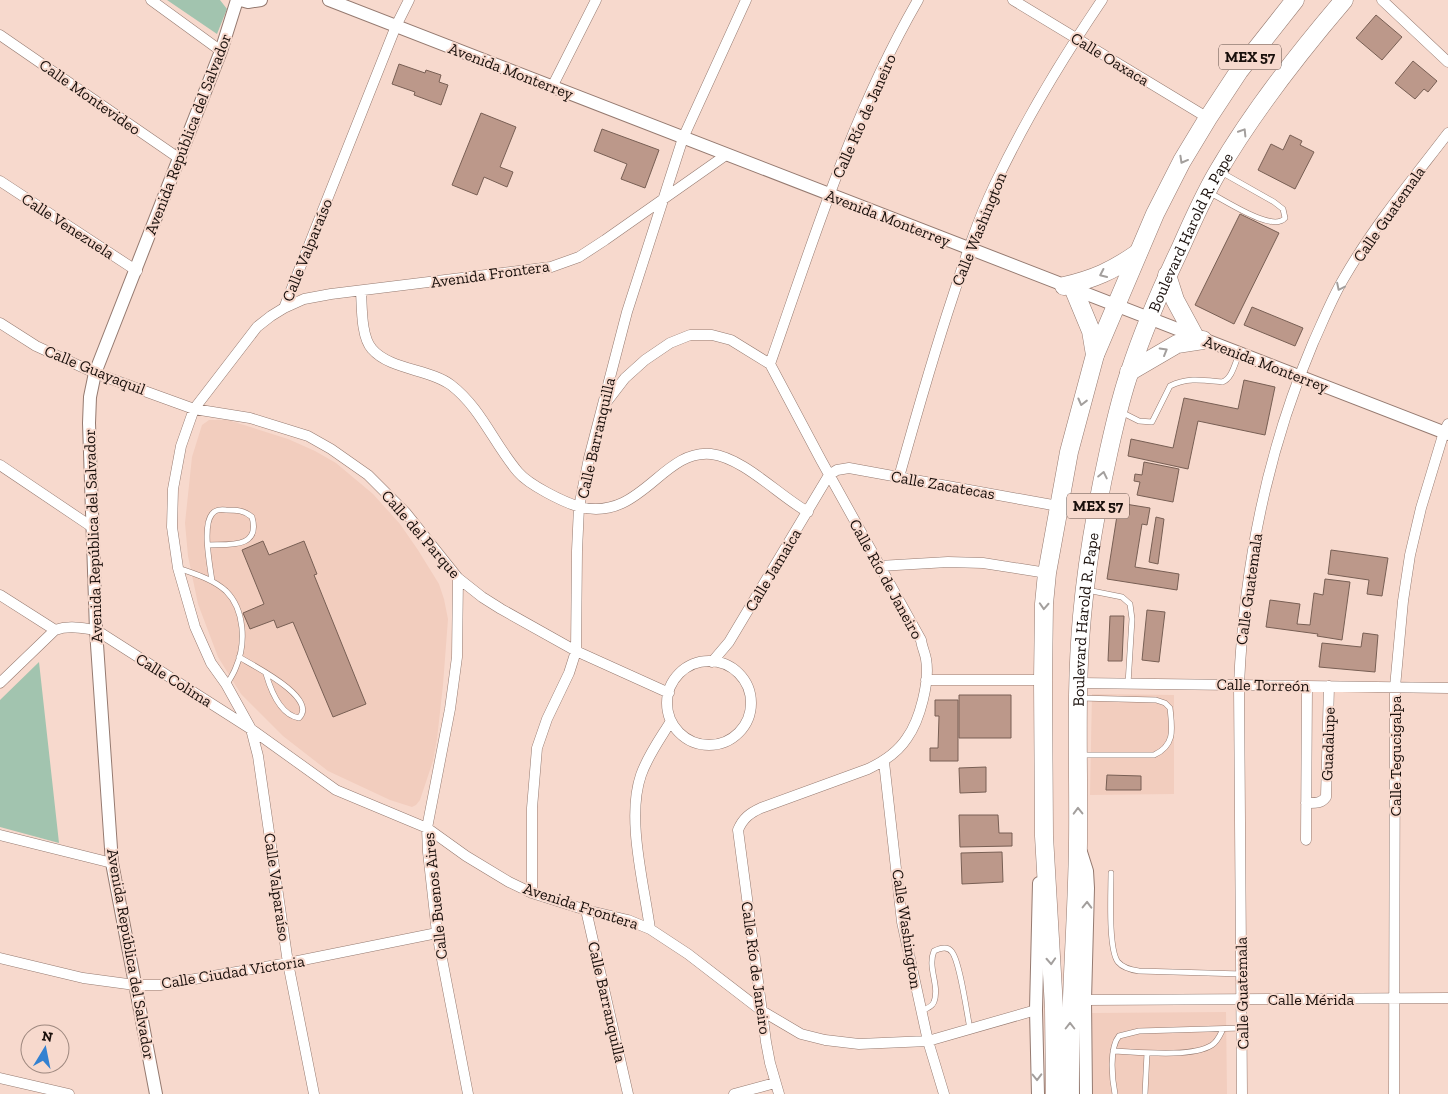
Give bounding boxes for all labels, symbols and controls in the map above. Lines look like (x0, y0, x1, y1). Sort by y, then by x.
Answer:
street label: Calle Oaxaca (1067, 28, 1153, 90)
street label: Avenida República del Salvador (141, 30, 235, 237)
street label: Avenida Monterrey (446, 38, 577, 104)
road number: MEX 57 (1219, 44, 1281, 70)
street label: Calle Río de Janeiro (828, 51, 900, 181)
street label: Calle Montevideo (36, 55, 144, 139)
one-way arrow (1237, 129, 1246, 138)
street label: Boulevard Harold R. Pape (1144, 149, 1237, 314)
one-way arrow (1180, 154, 1190, 163)
street label: Calle Guatemala (1349, 162, 1429, 266)
street label: Calle Washington (948, 169, 1011, 289)
street label: Avenida Monterrey (823, 185, 954, 251)
street label: Calle Venezuela (18, 189, 118, 263)
street label: Calle Valparaíso (278, 196, 336, 304)
street label: Avenida Frontera (429, 256, 551, 292)
one-way arrow (1099, 268, 1108, 278)
one-way arrow (1335, 282, 1346, 291)
street label: Avenida Monterrey (1201, 331, 1332, 397)
street label: Calle Guayaquil (42, 341, 148, 399)
one-way arrow (1159, 347, 1168, 357)
street label: Calle Barranquilla (573, 375, 619, 500)
one-way arrow (1077, 397, 1088, 406)
street label: Avenida República del Salvador (80, 428, 106, 643)
street label: Calle Zacatecas (889, 466, 997, 504)
one-way arrow (1098, 471, 1108, 480)
street label: Calle del Parque (378, 486, 464, 582)
road number: MEX 57 (1067, 494, 1129, 518)
street label: Calle Río de Janeiro (845, 516, 927, 642)
street label: Calle Jamaica (741, 525, 805, 615)
street label: Boulevard Harold R. Pape (1068, 531, 1102, 707)
street label: Calle Guatemala (1232, 532, 1266, 646)
one-way arrow (1039, 602, 1050, 610)
street label: Calle Colima (132, 649, 216, 711)
street label: Calle Torreón (1216, 675, 1310, 695)
street label: Calle Tegucigalpa (1386, 695, 1405, 816)
street label: Guadalupe (1317, 707, 1339, 781)
one-way arrow (1072, 807, 1083, 815)
street label: Calle Valparaíso (260, 832, 294, 942)
street label: Calle Buenos Aires (419, 832, 451, 960)
street label: Avenida República del Salvador (103, 847, 159, 1061)
street label: Calle Washington (888, 868, 926, 991)
street label: Avenida Frontera (521, 878, 641, 934)
street label: Calle Río de Janeiro (737, 900, 775, 1036)
one-way arrow (1082, 901, 1092, 909)
street label: Calle Guatemala (1232, 936, 1252, 1049)
street label: Calle Barranquilla (584, 940, 630, 1065)
street label: Calle Ciudad Victoria (160, 951, 306, 993)
one-way arrow (1046, 957, 1057, 965)
street label: Calle Mérida (1268, 990, 1355, 1009)
one-way arrow (1065, 1021, 1075, 1029)
north arrow (20, 1024, 70, 1074)
text: N (40, 1027, 54, 1046)
one-way arrow (1032, 1073, 1043, 1081)

